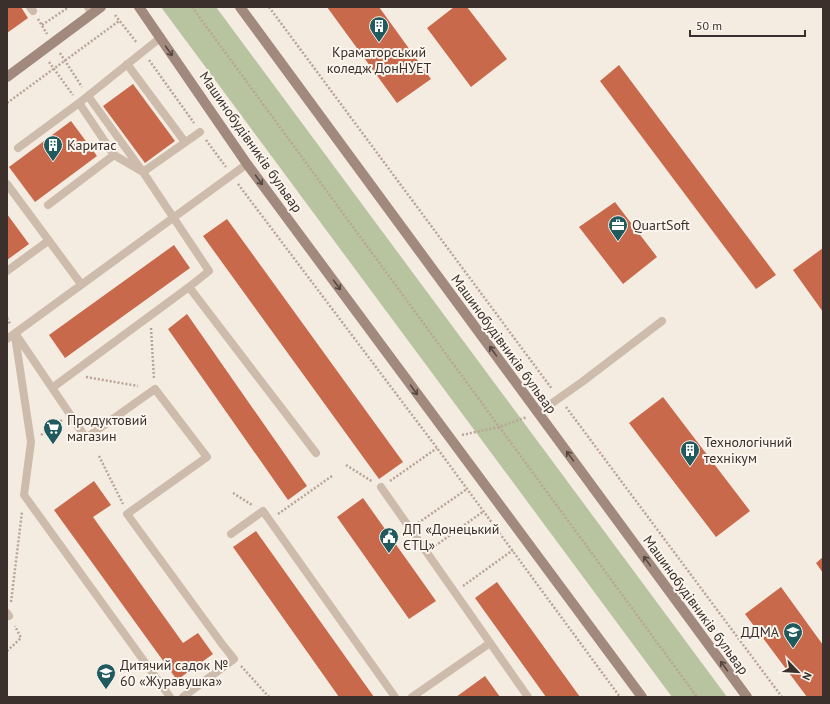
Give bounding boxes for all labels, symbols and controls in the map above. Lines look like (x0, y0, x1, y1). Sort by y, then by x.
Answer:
scale bar (690, 12, 805, 38)
building icon: Краматорський коледж ДонНУЕТ (368, 15, 390, 43)
text: 50 m (696, 18, 722, 33)
place label: Краматорський коледж ДонНУЕТ (327, 43, 431, 77)
one-way arrow (165, 45, 173, 56)
street label: Машинобудівників бульвар (195, 68, 307, 216)
building icon: Каритас (42, 134, 64, 162)
place label: Каритас (67, 136, 117, 154)
one-way arrow (255, 175, 264, 186)
office icon: QuartSoft (607, 214, 629, 242)
place label: QuartSoft (632, 216, 690, 234)
street label: Машинобудівників бульвар (447, 271, 561, 417)
one-way arrow (332, 279, 341, 290)
one-way arrow (489, 346, 497, 357)
one-way arrow (410, 384, 418, 395)
place label: Продуктовий магазин (67, 411, 147, 445)
supermarket icon: Продуктовий магазин (42, 417, 64, 445)
place label: Технологічний технікум (704, 433, 792, 467)
building icon: Технологічний технікум (679, 439, 701, 467)
one-way arrow (566, 451, 574, 462)
place label: ДП «Донецький ЄТЦ» (403, 520, 499, 554)
public building icon: ДП «Донецький ЄТЦ» (378, 526, 400, 554)
street label: Машинобудівників бульвар (639, 532, 753, 678)
one-way arrow (642, 555, 651, 566)
school or university icon: ДДМА (782, 621, 804, 649)
place label: ДДМА (741, 623, 780, 641)
north arrow (778, 652, 818, 692)
place label: Дитячий садок № 60 «Журавушка» (120, 656, 228, 690)
one-way arrow (719, 660, 728, 671)
school or university icon: Дитячий садок № 60 «Журавушка» (95, 662, 117, 690)
text: N (799, 670, 815, 682)

